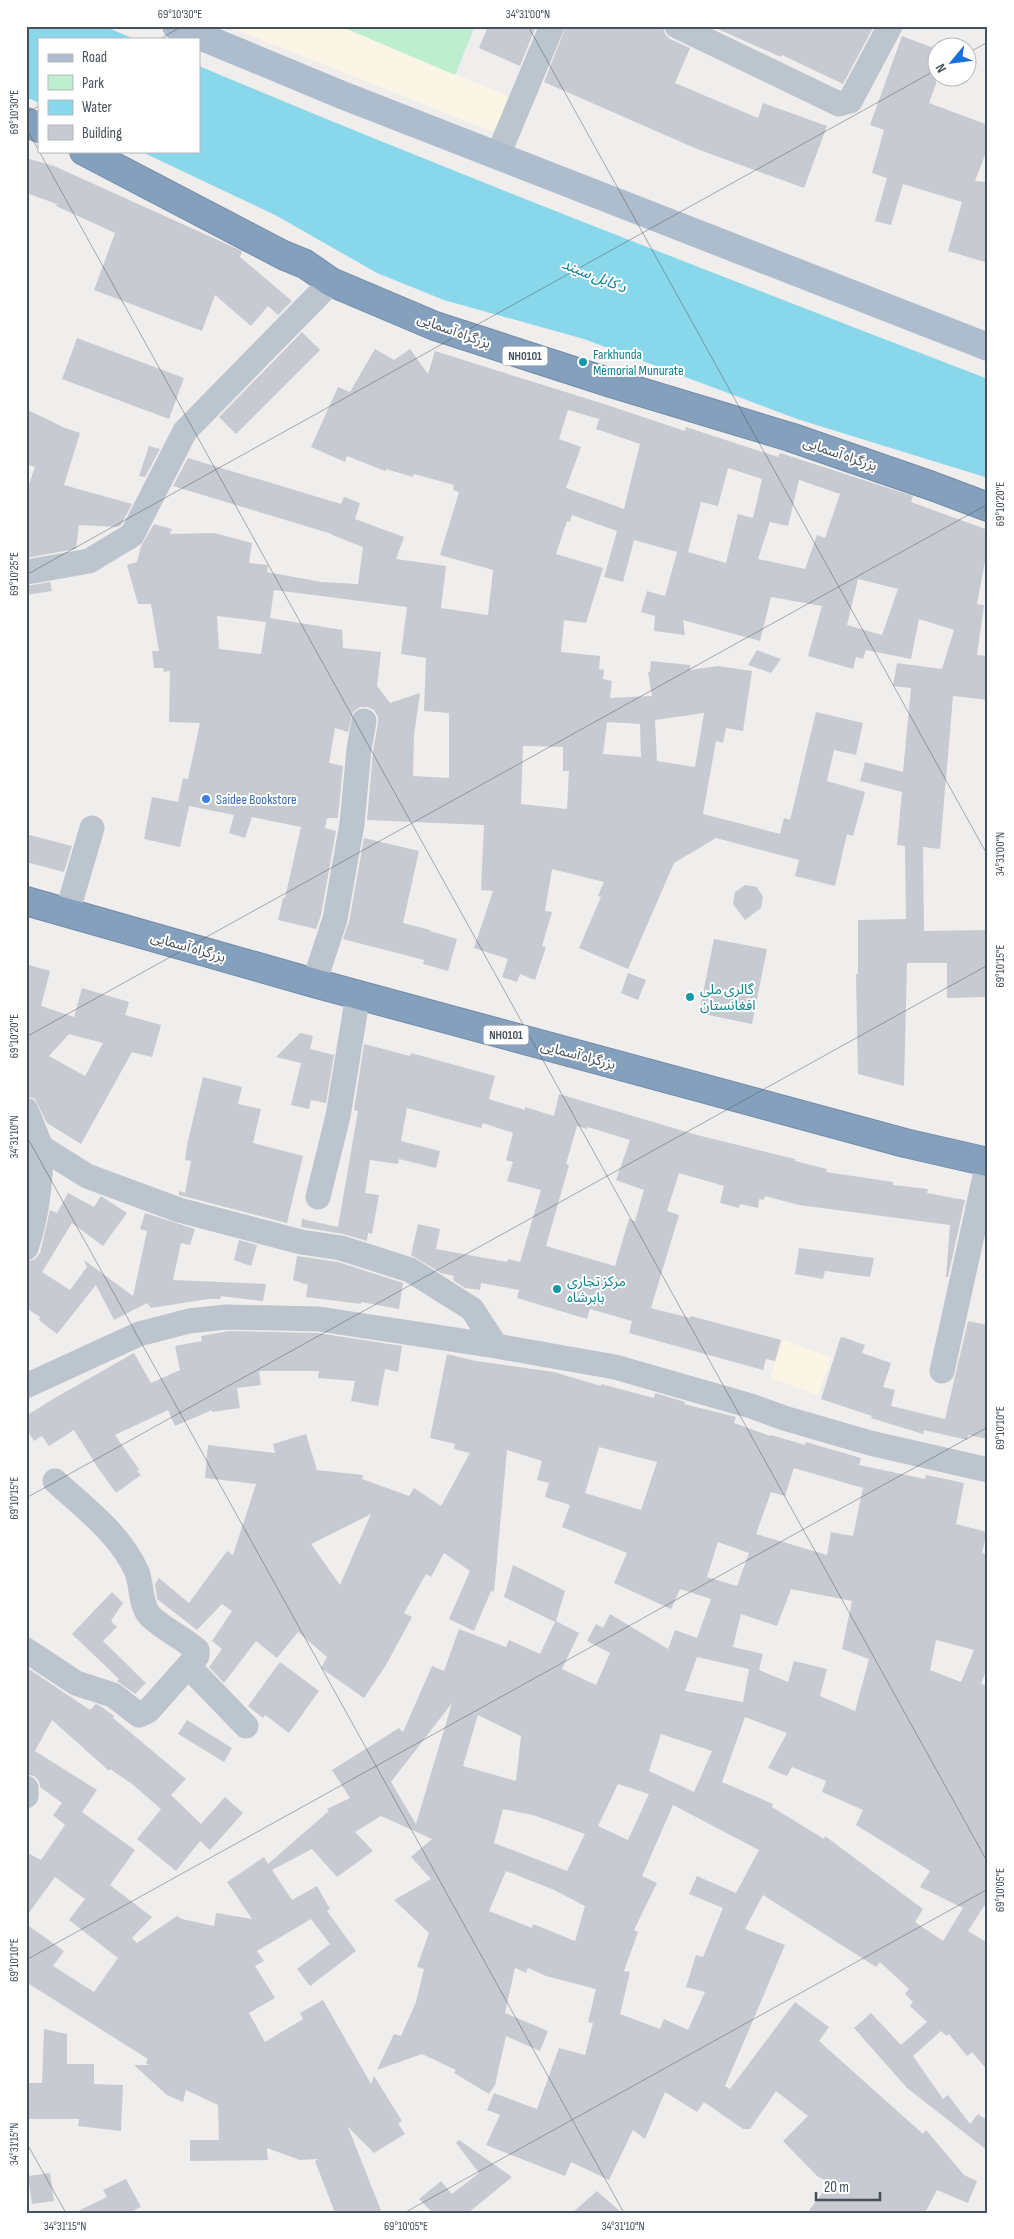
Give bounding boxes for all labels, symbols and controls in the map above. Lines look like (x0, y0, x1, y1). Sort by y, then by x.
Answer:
text: 69°10'30"E (158, 7, 202, 22)
text: 34°31'00"N (506, 7, 550, 22)
legend (38, 38, 200, 152)
north arrow (926, 38, 976, 88)
text: Road (82, 48, 107, 67)
text: N (932, 61, 950, 75)
text: Park (82, 74, 104, 93)
text: 69°10'30"E (7, 90, 22, 134)
text: Water (82, 98, 113, 117)
text: Building (82, 124, 122, 143)
water label: د کابل سيند (559, 254, 630, 298)
street label: بزرگراه آسمایی (415, 310, 493, 352)
road number: NH0101 (502, 346, 548, 366)
place label: Farkhunda Memorial Munurate (593, 346, 684, 379)
marker: Farkhunda Memorial Munurate (577, 356, 589, 368)
street label: بزرگراه آسمایی (801, 433, 879, 475)
text: 69°10'20"E (993, 482, 1008, 526)
text: 69°10'25"E (7, 552, 22, 596)
place label: Saidee Bookstore (216, 791, 297, 808)
marker: Saidee Bookstore (200, 793, 212, 805)
text: 34°31'00"N (993, 832, 1008, 876)
street label: بزرگراه آسمایی (149, 928, 228, 966)
text: 69°10'15"E (993, 944, 1008, 987)
place label: گالری ملی افغانستان (700, 981, 756, 1014)
marker: گالری ملی افغانستان (684, 991, 696, 1003)
text: 69°10'20"E (7, 1014, 22, 1058)
road number: NH0101 (484, 1026, 528, 1044)
street label: بزرگراه آسمایی (539, 1037, 618, 1073)
text: 34°31'10"N (7, 1115, 22, 1159)
place label: مرکز تجاری بابرشاه (567, 1273, 626, 1306)
marker: مرکز تجاری بابرشاه (551, 1283, 563, 1295)
text: 69°10'10"E (993, 1406, 1008, 1450)
text: 69°10'15"E (7, 1476, 22, 1519)
text: 69°10'05"E (993, 1868, 1008, 1912)
text: 69°10'10"E (7, 1938, 22, 1982)
text: 34°31'15"N (7, 2123, 22, 2165)
scale bar (816, 2169, 880, 2201)
text: 20 m (824, 2178, 849, 2197)
text: 34°31'15"N (44, 2219, 86, 2234)
text: 69°10'05"E (384, 2219, 428, 2234)
text: 34°31'10"N (601, 2219, 645, 2234)

